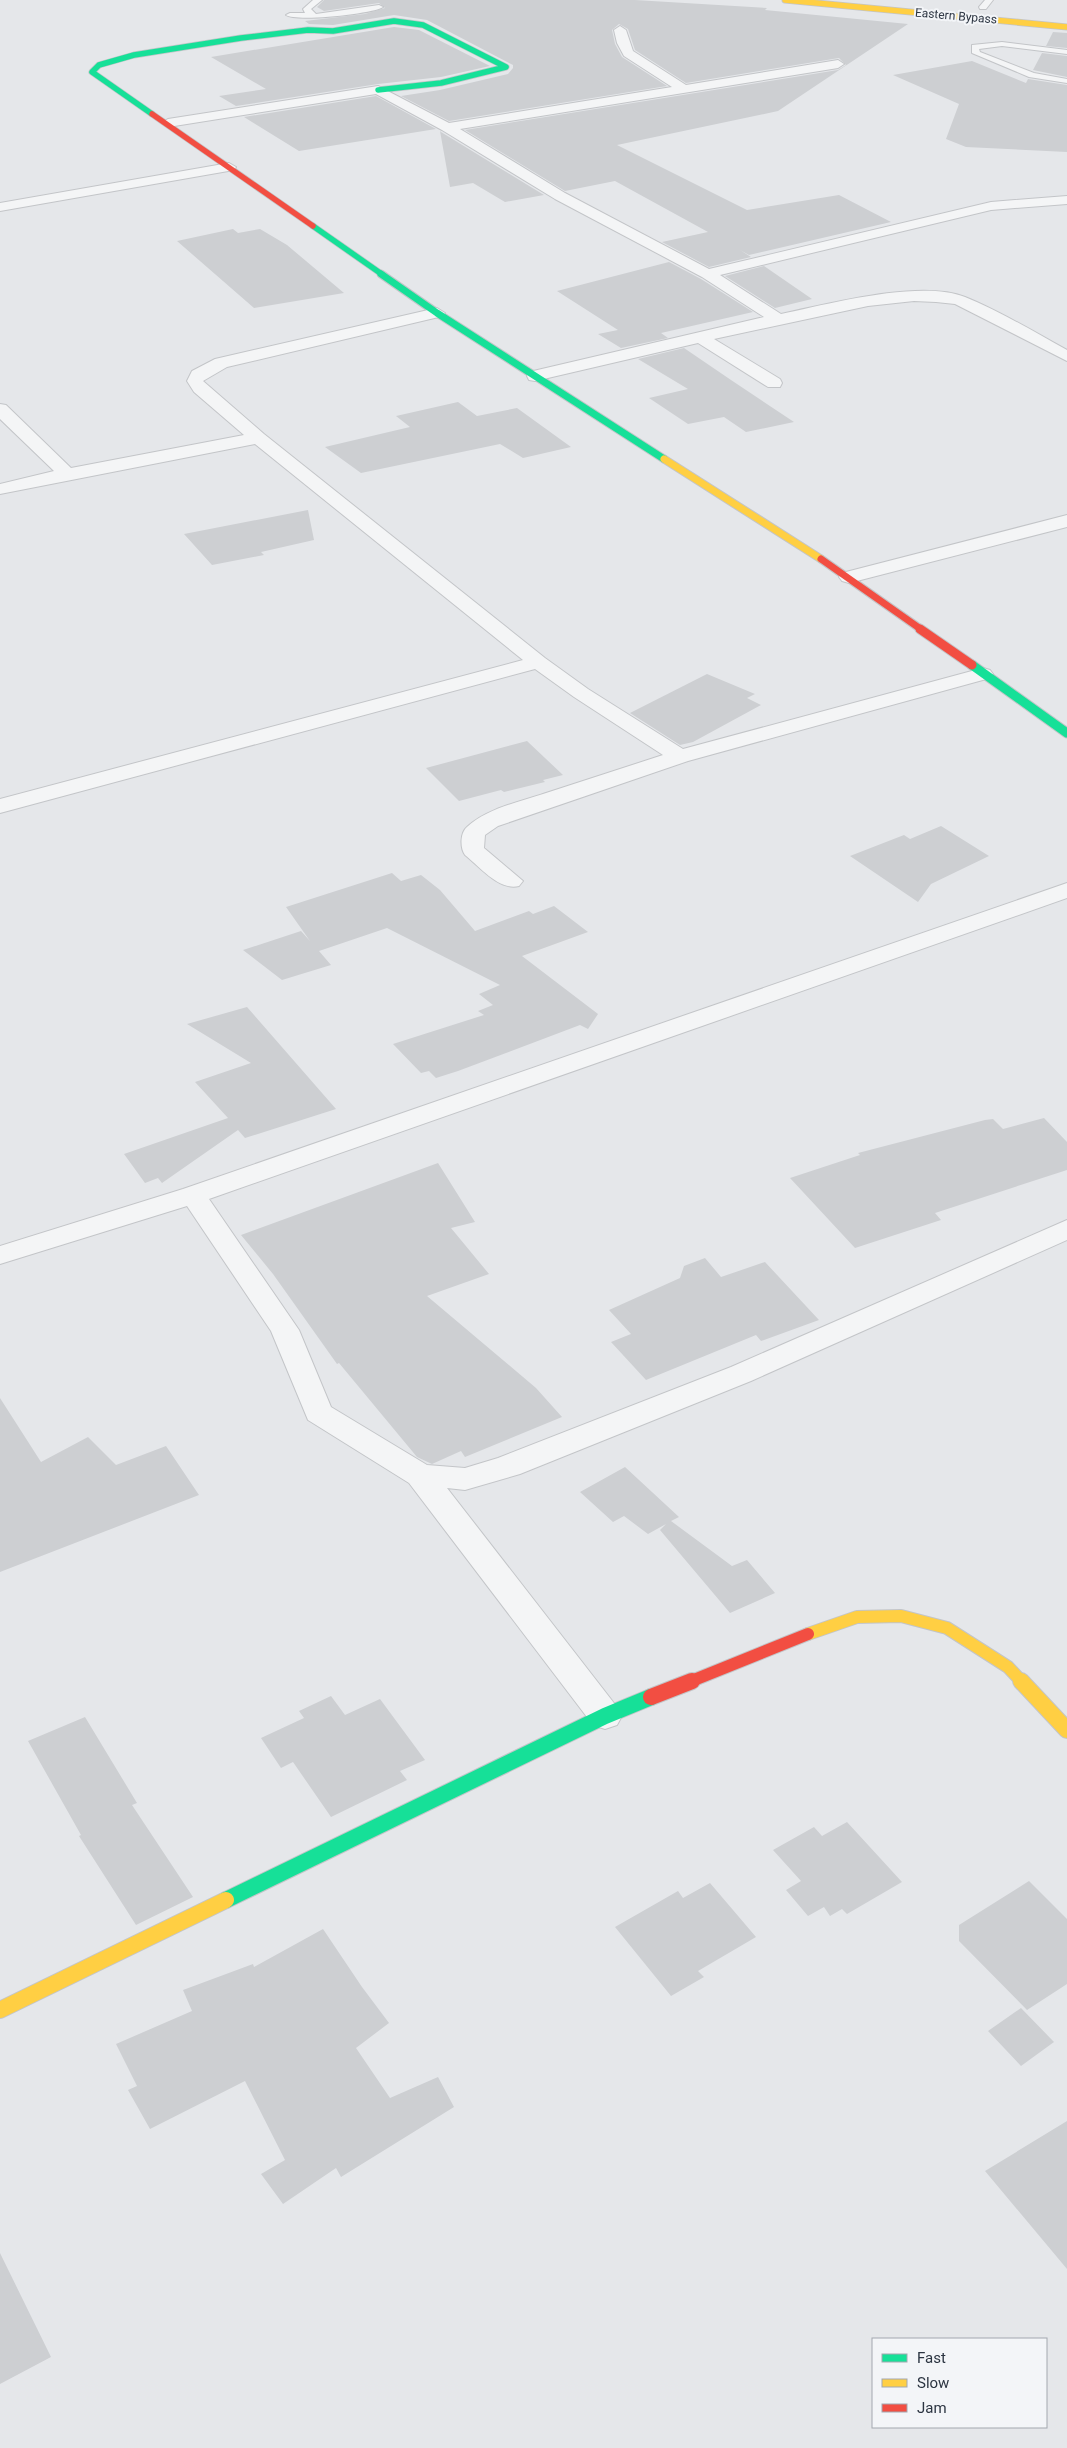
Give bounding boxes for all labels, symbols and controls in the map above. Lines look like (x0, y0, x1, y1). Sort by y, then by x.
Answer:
street label: Eastern Bypass (914, 5, 998, 27)
legend (872, 2338, 1047, 2428)
text: Fast (917, 2349, 946, 2367)
text: Slow (917, 2374, 949, 2392)
text: Jam (917, 2399, 947, 2417)

